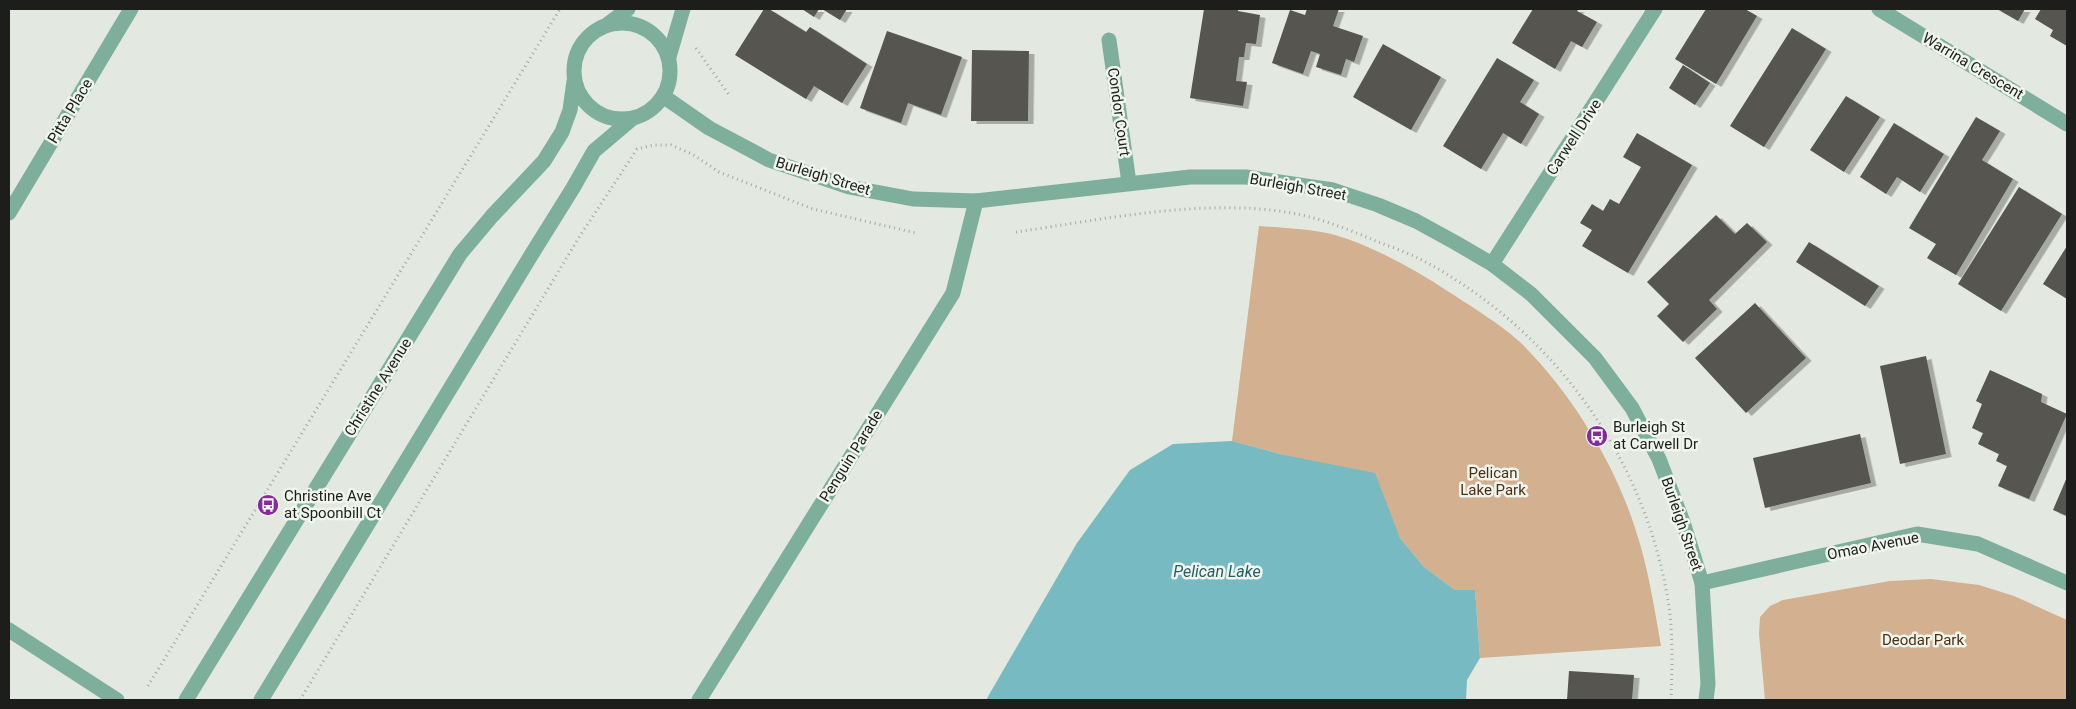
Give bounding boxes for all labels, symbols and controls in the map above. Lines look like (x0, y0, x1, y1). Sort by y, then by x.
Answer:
street label: Warrina Crescent (1919, 29, 2027, 103)
street label: Condor Court (1104, 66, 1134, 158)
street label: Pitta Place (44, 76, 96, 146)
street label: Carwell Drive (1543, 96, 1605, 178)
street label: Burleigh Street (774, 153, 873, 199)
street label: Burleigh Street (1248, 170, 1348, 204)
street label: Christine Avenue (341, 335, 415, 439)
street label: Penguin Parade (816, 407, 886, 505)
place label: Burleigh St at Carwell Dr (1613, 418, 1698, 453)
bus stop icon: Burleigh St at Carwell Dr (1585, 424, 1609, 448)
park label: Pelican Lake Park (1460, 464, 1526, 499)
street label: Burleigh Street (1658, 475, 1706, 573)
place label: Christine Ave at Spoonbill Ct (284, 487, 381, 522)
bus stop icon: Christine Ave at Spoonbill Ct (256, 493, 280, 517)
street label: Omao Avenue (1826, 528, 1920, 564)
water label: Pelican Lake (1173, 562, 1261, 581)
park label: Deodar Park (1882, 631, 1964, 649)

